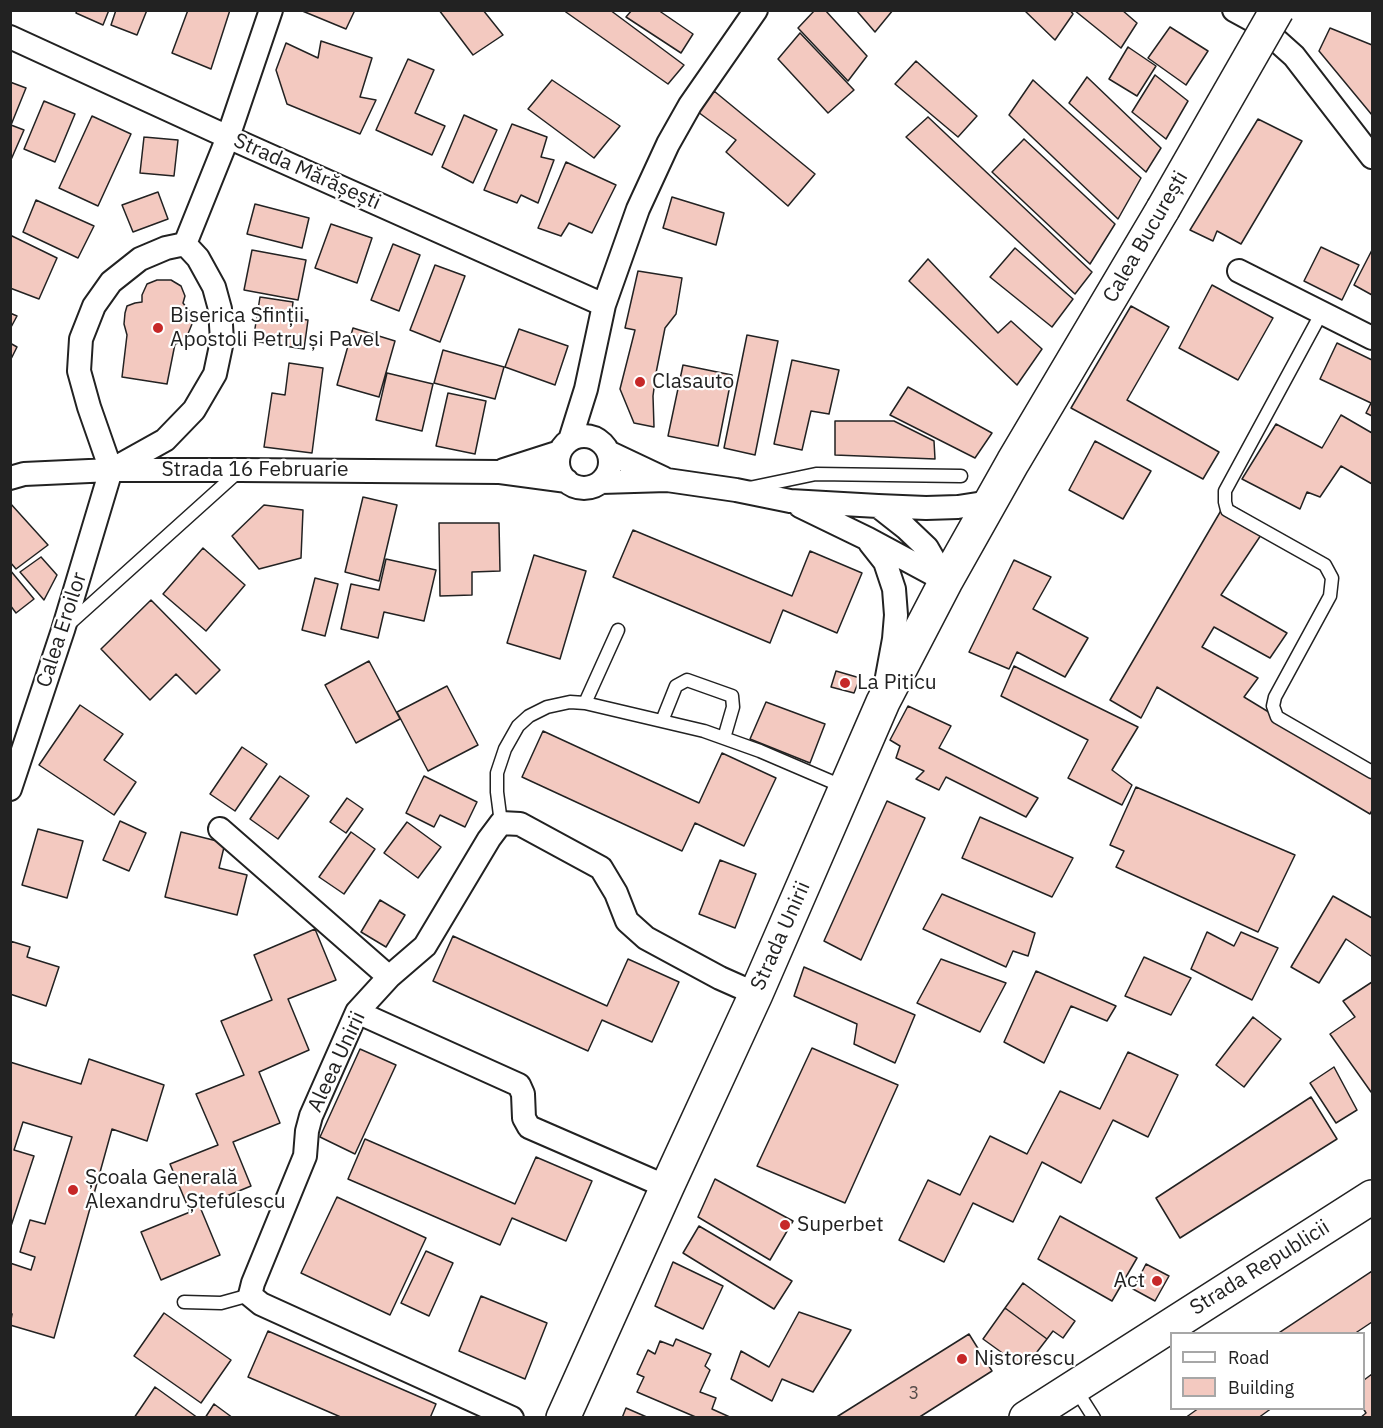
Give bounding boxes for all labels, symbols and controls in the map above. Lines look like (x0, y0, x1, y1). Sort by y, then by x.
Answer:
street label: Strada Mărășești (230, 128, 384, 216)
street label: Calea București (1098, 167, 1194, 307)
place label: Biserica Sfinții Apostoli Petru și Pavel (170, 303, 380, 353)
marker: Biserica Sfinții Apostoli Petru și Pavel (151, 321, 165, 335)
place label: Clasauto (652, 369, 734, 395)
marker: Clasauto (633, 375, 647, 389)
street label: Strada 16 Februarie (161, 457, 349, 483)
street label: Calea Eroilor (32, 569, 92, 691)
place label: La Piticu (857, 670, 937, 696)
marker: La Piticu (838, 676, 852, 690)
street label: Strada Unirii (746, 878, 816, 994)
street label: Aleea Unirii (303, 1008, 371, 1116)
place label: Școala Generală Alexandru Ștefulescu (85, 1165, 286, 1215)
marker: Școala Generală Alexandru Ștefulescu (66, 1183, 80, 1197)
place label: Superbet (797, 1212, 884, 1238)
street label: Strada Republicii (1186, 1215, 1334, 1321)
marker: Superbet (778, 1218, 792, 1232)
place label: Act (1114, 1268, 1145, 1294)
marker: Act (1150, 1274, 1164, 1288)
legend (1170, 1332, 1365, 1410)
place label: Nistorescu (974, 1346, 1075, 1372)
text: Road (1228, 1346, 1269, 1369)
marker: Nistorescu (955, 1352, 969, 1366)
text: Building (1228, 1376, 1294, 1399)
house number: 3 (909, 1383, 919, 1405)

